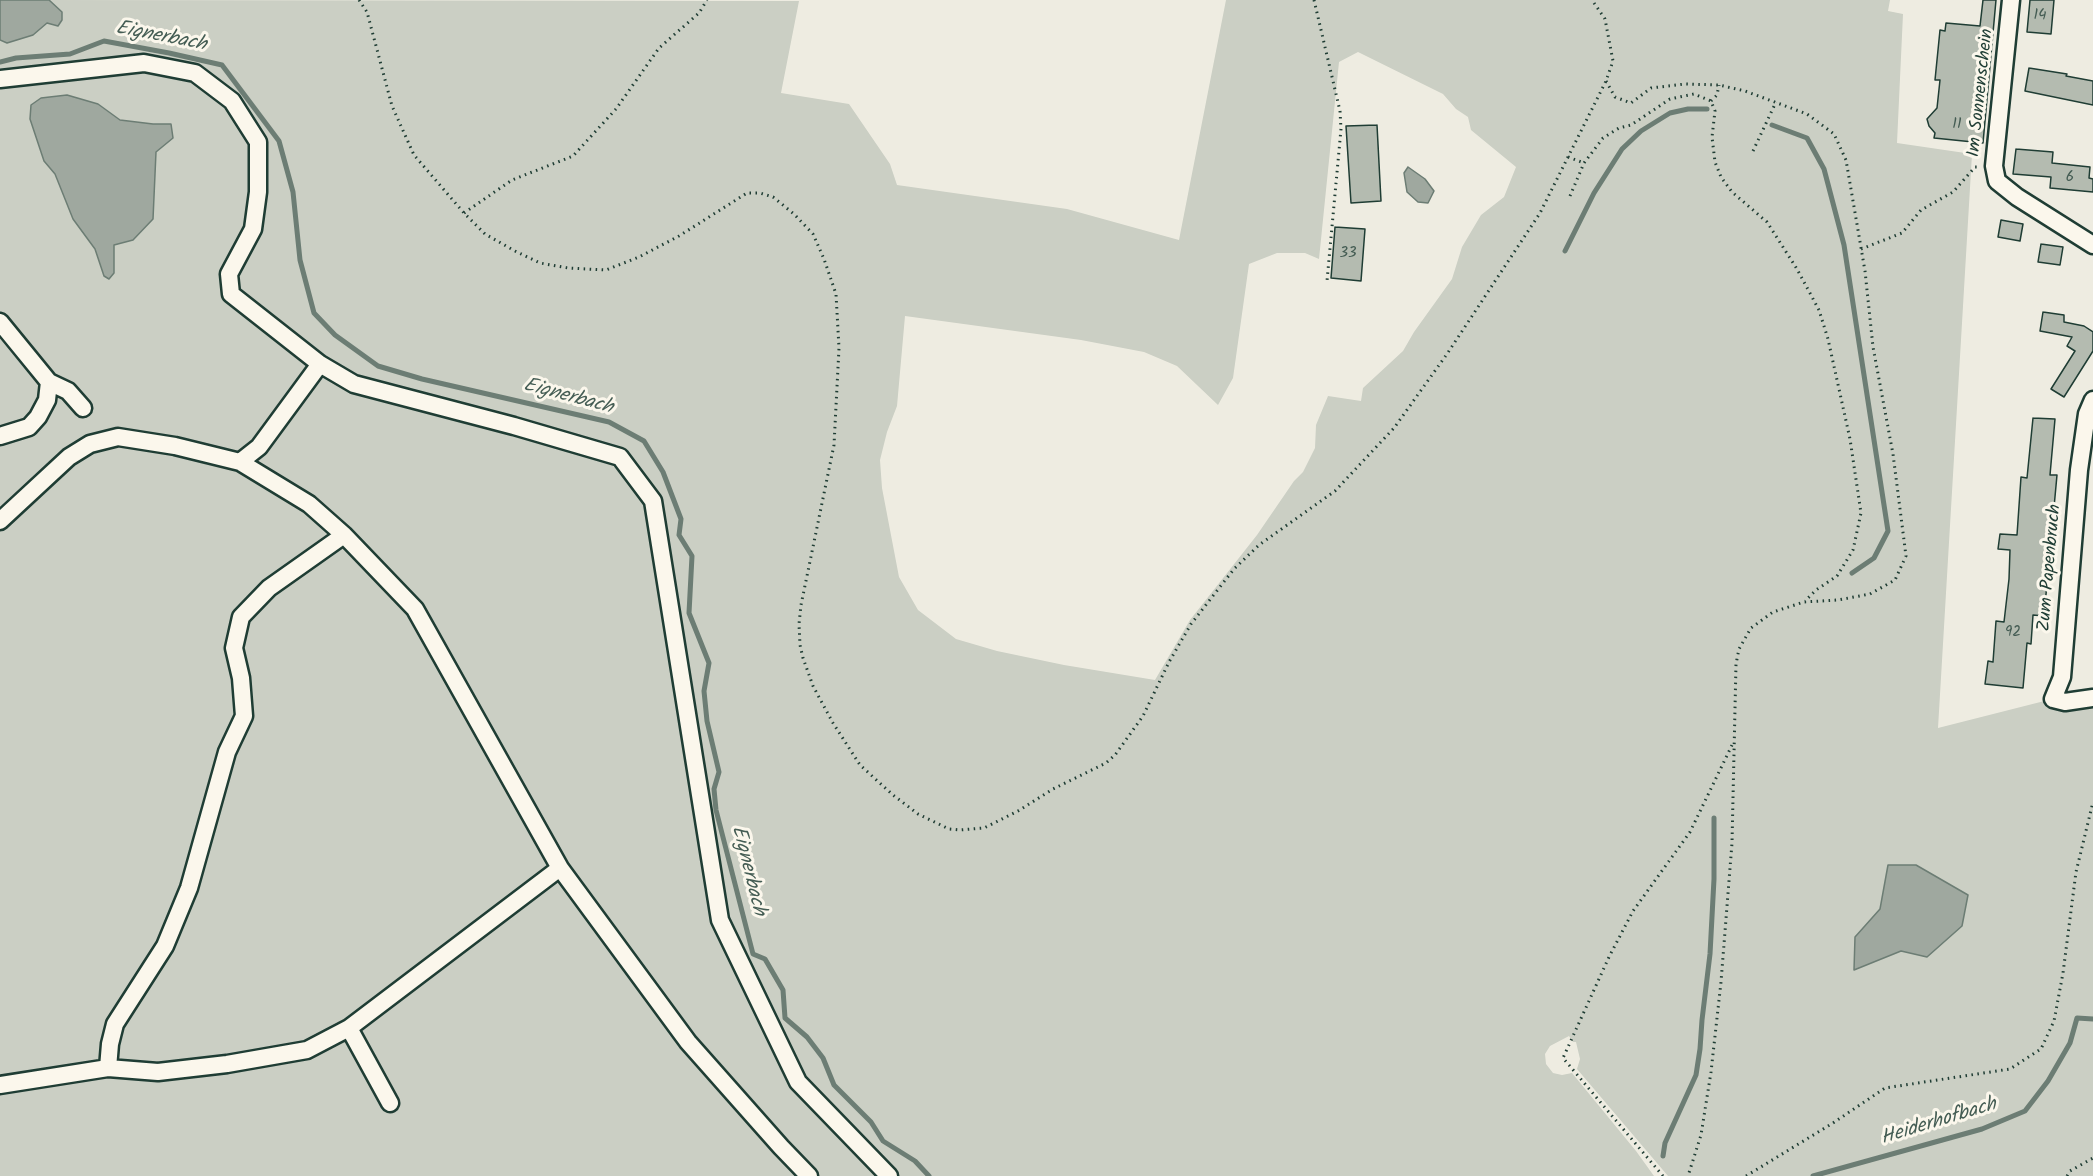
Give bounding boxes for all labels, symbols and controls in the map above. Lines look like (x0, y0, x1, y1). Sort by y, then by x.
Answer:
house number: 14 (2034, 7, 2046, 25)
water label: Eignerbach (114, 17, 208, 59)
street label: Im Sonnenschein (1965, 28, 1999, 158)
house number: 11 (1952, 116, 1962, 134)
house number: 6 (2066, 169, 2074, 187)
house number: 33 (1339, 245, 1357, 263)
water label: Eignerbach (521, 375, 615, 421)
street label: Zum Papenbruch (2035, 504, 2067, 632)
house number: 92 (2005, 624, 2021, 642)
water label: Eignerbach (724, 824, 770, 918)
water label: Heiderhofbach (1878, 1094, 2000, 1152)

